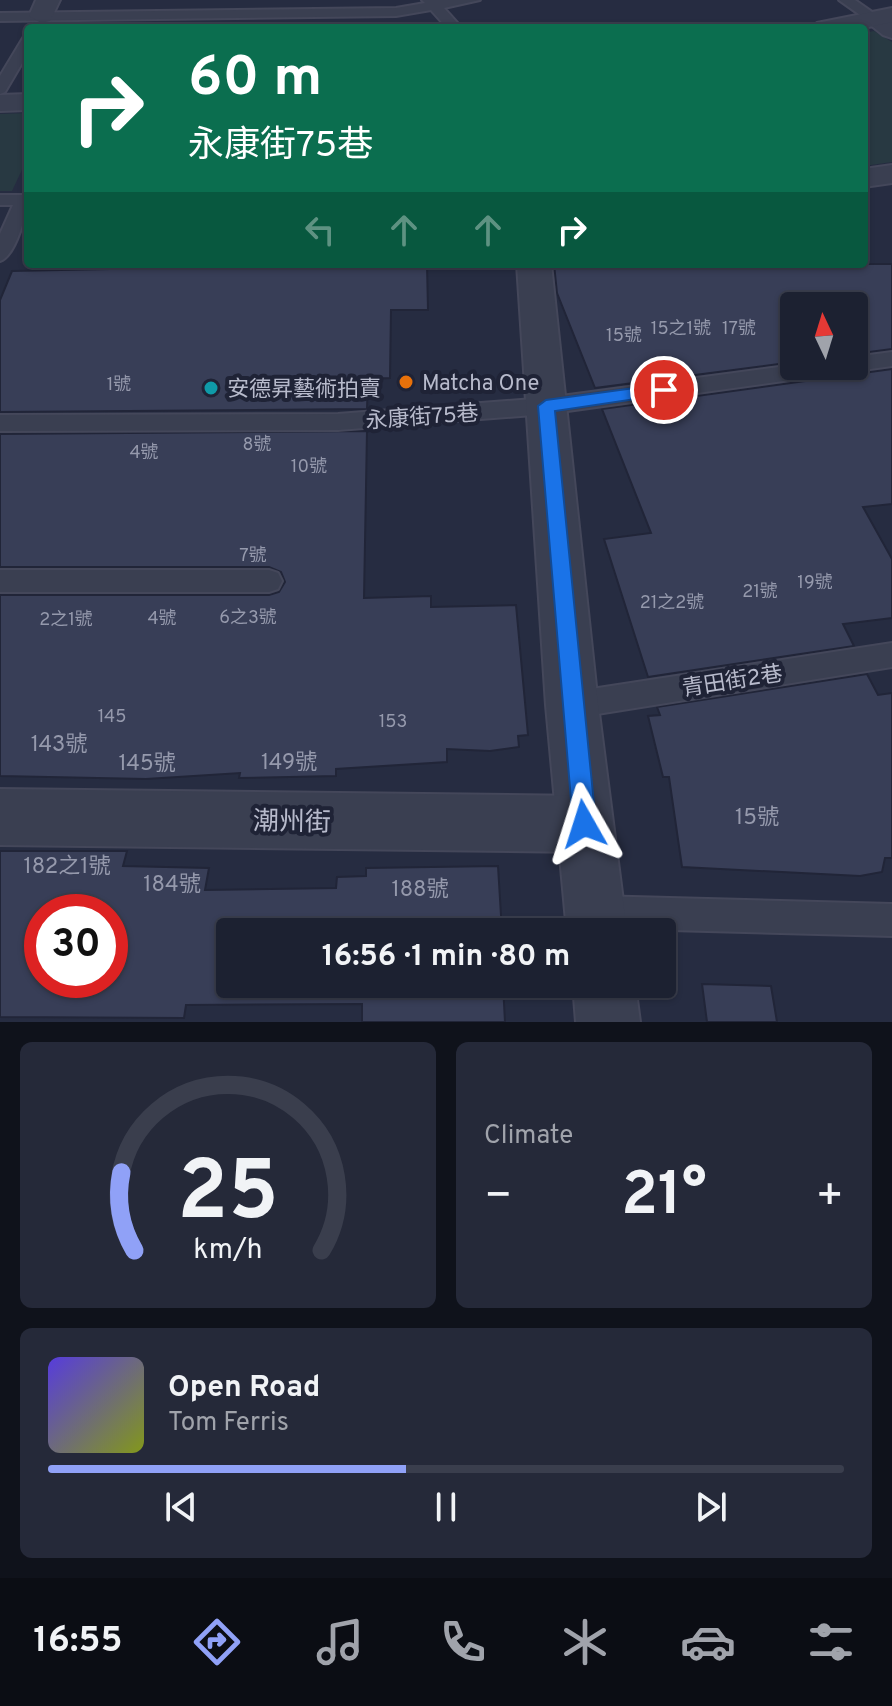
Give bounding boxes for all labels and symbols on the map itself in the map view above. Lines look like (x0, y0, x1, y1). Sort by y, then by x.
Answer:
north arrow (780, 292, 868, 380)
house number: 15之1號 (651, 318, 711, 341)
house number: 17號 (722, 318, 756, 341)
house number: 15號 (606, 325, 642, 348)
pin (630, 356, 698, 424)
place label: Matcha One (422, 371, 539, 398)
marker: Matcha One (397, 373, 415, 391)
house number: 1號 (107, 374, 131, 397)
place label: 安德昇藝術拍賣 (227, 377, 381, 404)
marker: 安德昇藝術拍賣 (202, 379, 220, 397)
street label: 永康街75巷 (365, 401, 480, 436)
house number: 8號 (243, 434, 272, 457)
house number: 4號 (129, 442, 159, 465)
house number: 10號 (291, 456, 327, 479)
house number: 7號 (239, 545, 267, 568)
house number: 19號 (797, 572, 833, 595)
house number: 21號 (742, 581, 778, 604)
house number: 21之2號 (640, 592, 704, 615)
house number: 6之3號 (219, 607, 277, 630)
house number: 4號 (147, 608, 177, 631)
house number: 2之1號 (39, 609, 93, 632)
street label: 青田街2巷 (680, 661, 785, 704)
house number: 145 (98, 706, 126, 729)
house number: 153 (379, 711, 407, 734)
house number: 143號 (31, 732, 87, 759)
house number: 149號 (261, 750, 317, 777)
house number: 145號 (118, 751, 176, 778)
position arrow (542, 782, 626, 866)
house number: 15號 (735, 805, 779, 832)
street label: 潮州街 (253, 806, 331, 841)
house number: 182之1號 (24, 854, 110, 881)
house number: 184號 (143, 872, 201, 899)
house number: 188號 (391, 877, 449, 904)
speed limit sign: 30 (24, 894, 128, 998)

